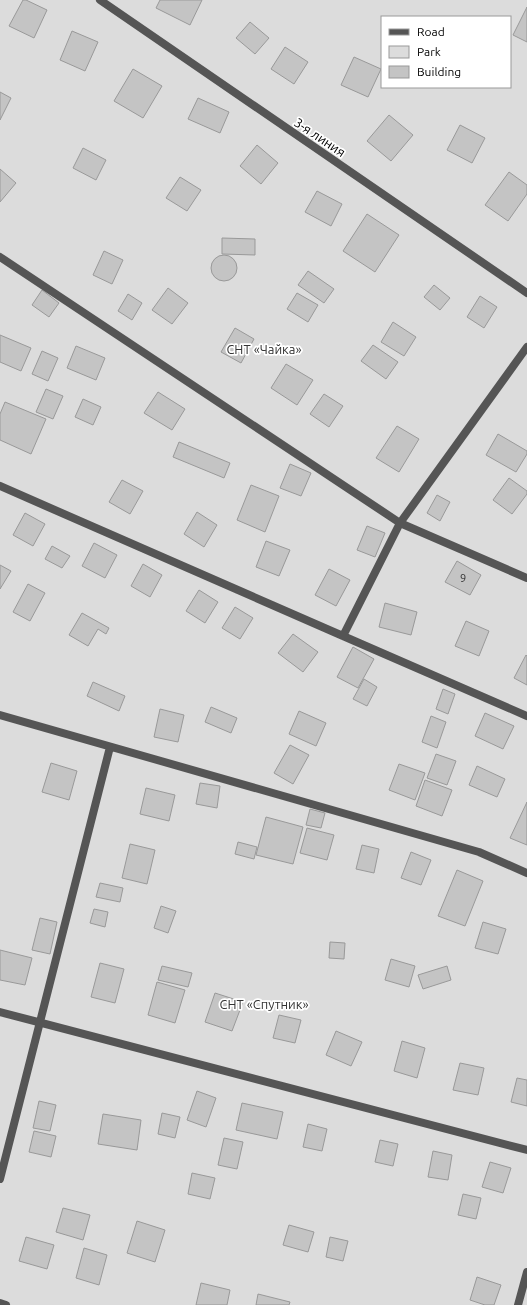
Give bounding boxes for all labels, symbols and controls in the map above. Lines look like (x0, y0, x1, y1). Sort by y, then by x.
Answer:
legend (381, 16, 511, 88)
text: Road (417, 25, 445, 38)
text: Park (417, 45, 441, 58)
text: Building (417, 65, 461, 78)
street label: 3-я линия (292, 115, 348, 159)
park label: СНТ «Чайка» (226, 342, 302, 356)
house number: 9 (460, 572, 466, 584)
park label: СНТ «Спутник» (219, 997, 309, 1011)

